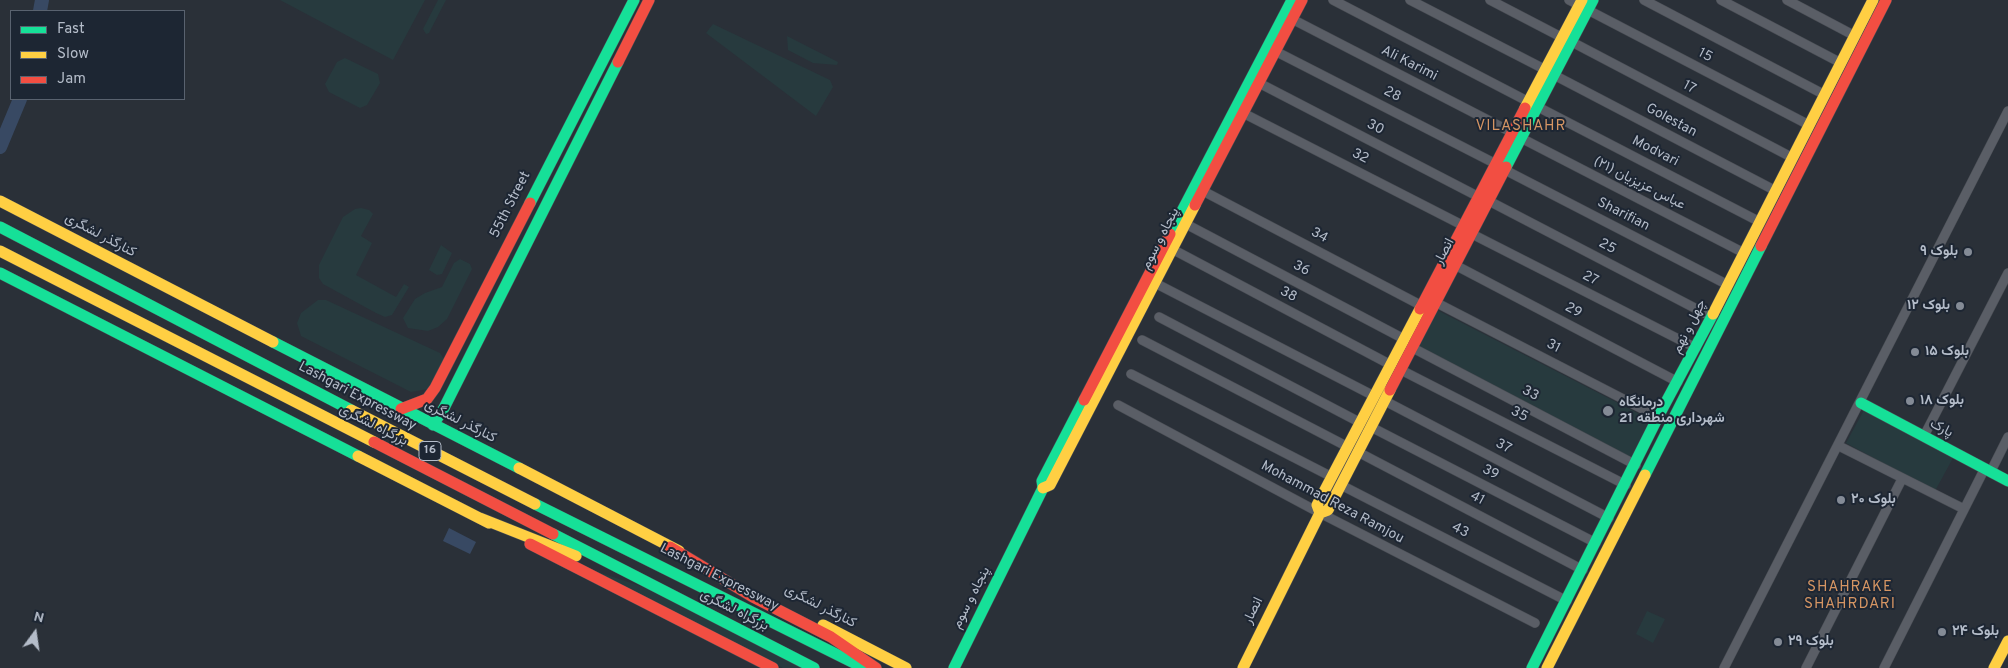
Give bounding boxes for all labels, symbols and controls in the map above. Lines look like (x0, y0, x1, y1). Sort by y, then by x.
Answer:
legend (10, 10, 185, 100)
text: Fast (57, 20, 85, 39)
street label: Ali Karimi (1378, 43, 1440, 85)
text: Slow (57, 45, 89, 64)
street label: 15 (1695, 45, 1715, 67)
text: Jam (57, 70, 86, 89)
street label: 17 (1680, 78, 1698, 98)
street label: 28 (1381, 84, 1403, 106)
street label: Golestan (1643, 101, 1699, 141)
street label: 30 (1363, 117, 1387, 139)
district label: VILASHAHR (1474, 118, 1568, 136)
street label: Modvari (1629, 133, 1681, 171)
street label: 32 (1349, 146, 1371, 168)
street label: عباس عزیزیان (۲۱) (1590, 154, 1688, 214)
street label: 55th Street (487, 169, 535, 241)
street label: Sharifian (1594, 195, 1652, 235)
street label: پنجاه و سوم (1138, 205, 1184, 273)
street label: کنارگذر لشگری (62, 210, 138, 262)
street label: 34 (1307, 225, 1331, 247)
street label: انصار (1431, 236, 1459, 268)
street label: 25 (1595, 236, 1619, 258)
place label: بلوک ۹ (1920, 244, 1958, 260)
marker: بلوک ۹ (1962, 246, 1974, 258)
street label: 36 (1290, 258, 1312, 280)
street label: 27 (1579, 268, 1601, 290)
street label: 38 (1277, 284, 1299, 306)
street label: چهل و نهم (1669, 297, 1711, 357)
place label: بلوک ۱۲ (1907, 298, 1950, 314)
street label: 29 (1562, 300, 1584, 322)
marker: بلوک ۱۲ (1954, 300, 1966, 312)
street label: 31 (1543, 336, 1563, 358)
place label: بلوک ۱۵ (1925, 344, 1969, 360)
marker: بلوک ۱۵ (1909, 346, 1921, 358)
street label: Lashgari Expressway (295, 359, 419, 435)
street label: 33 (1519, 383, 1541, 405)
place label: بلوک ۱۸ (1920, 393, 1964, 409)
place label: درمانگاه شهرداری منطقه 21 (1619, 395, 1725, 428)
marker: بلوک ۱۸ (1904, 395, 1916, 407)
street label: کنارگذر لشگری (421, 397, 499, 447)
street label: بزرگراه لشگری (336, 402, 410, 450)
street label: 35 (1508, 404, 1530, 426)
marker: درمانگاه شهرداری منطقه 21 (1601, 404, 1615, 418)
street label: پارک (1927, 416, 1955, 442)
street label: 37 (1492, 436, 1514, 458)
road number: 16 (419, 442, 441, 461)
street label: Mohammad Reza Ramjou (1258, 458, 1406, 548)
street label: 39 (1479, 462, 1501, 484)
street label: 41 (1467, 488, 1487, 510)
place label: بلوک ۲۰ (1851, 492, 1896, 508)
marker: بلوک ۲۰ (1835, 494, 1847, 506)
street label: 43 (1449, 520, 1471, 542)
street label: Lashgari Expressway (657, 541, 781, 615)
street label: پنجاه و سوم (949, 564, 995, 632)
district label: SHAHRAKE SHAHRDARI (1803, 579, 1897, 614)
street label: کنارگذر لشگری (781, 582, 859, 632)
street label: بزرگراه لشگری (697, 587, 771, 635)
street label: انصار (1240, 595, 1268, 627)
north arrow (10, 608, 60, 658)
text: N (32, 608, 46, 627)
place label: بلوک ۲۴ (1952, 624, 1999, 640)
marker: بلوک ۲۴ (1936, 626, 1948, 638)
place label: بلوک ۲۹ (1788, 634, 1834, 650)
marker: بلوک ۲۹ (1772, 636, 1784, 648)

